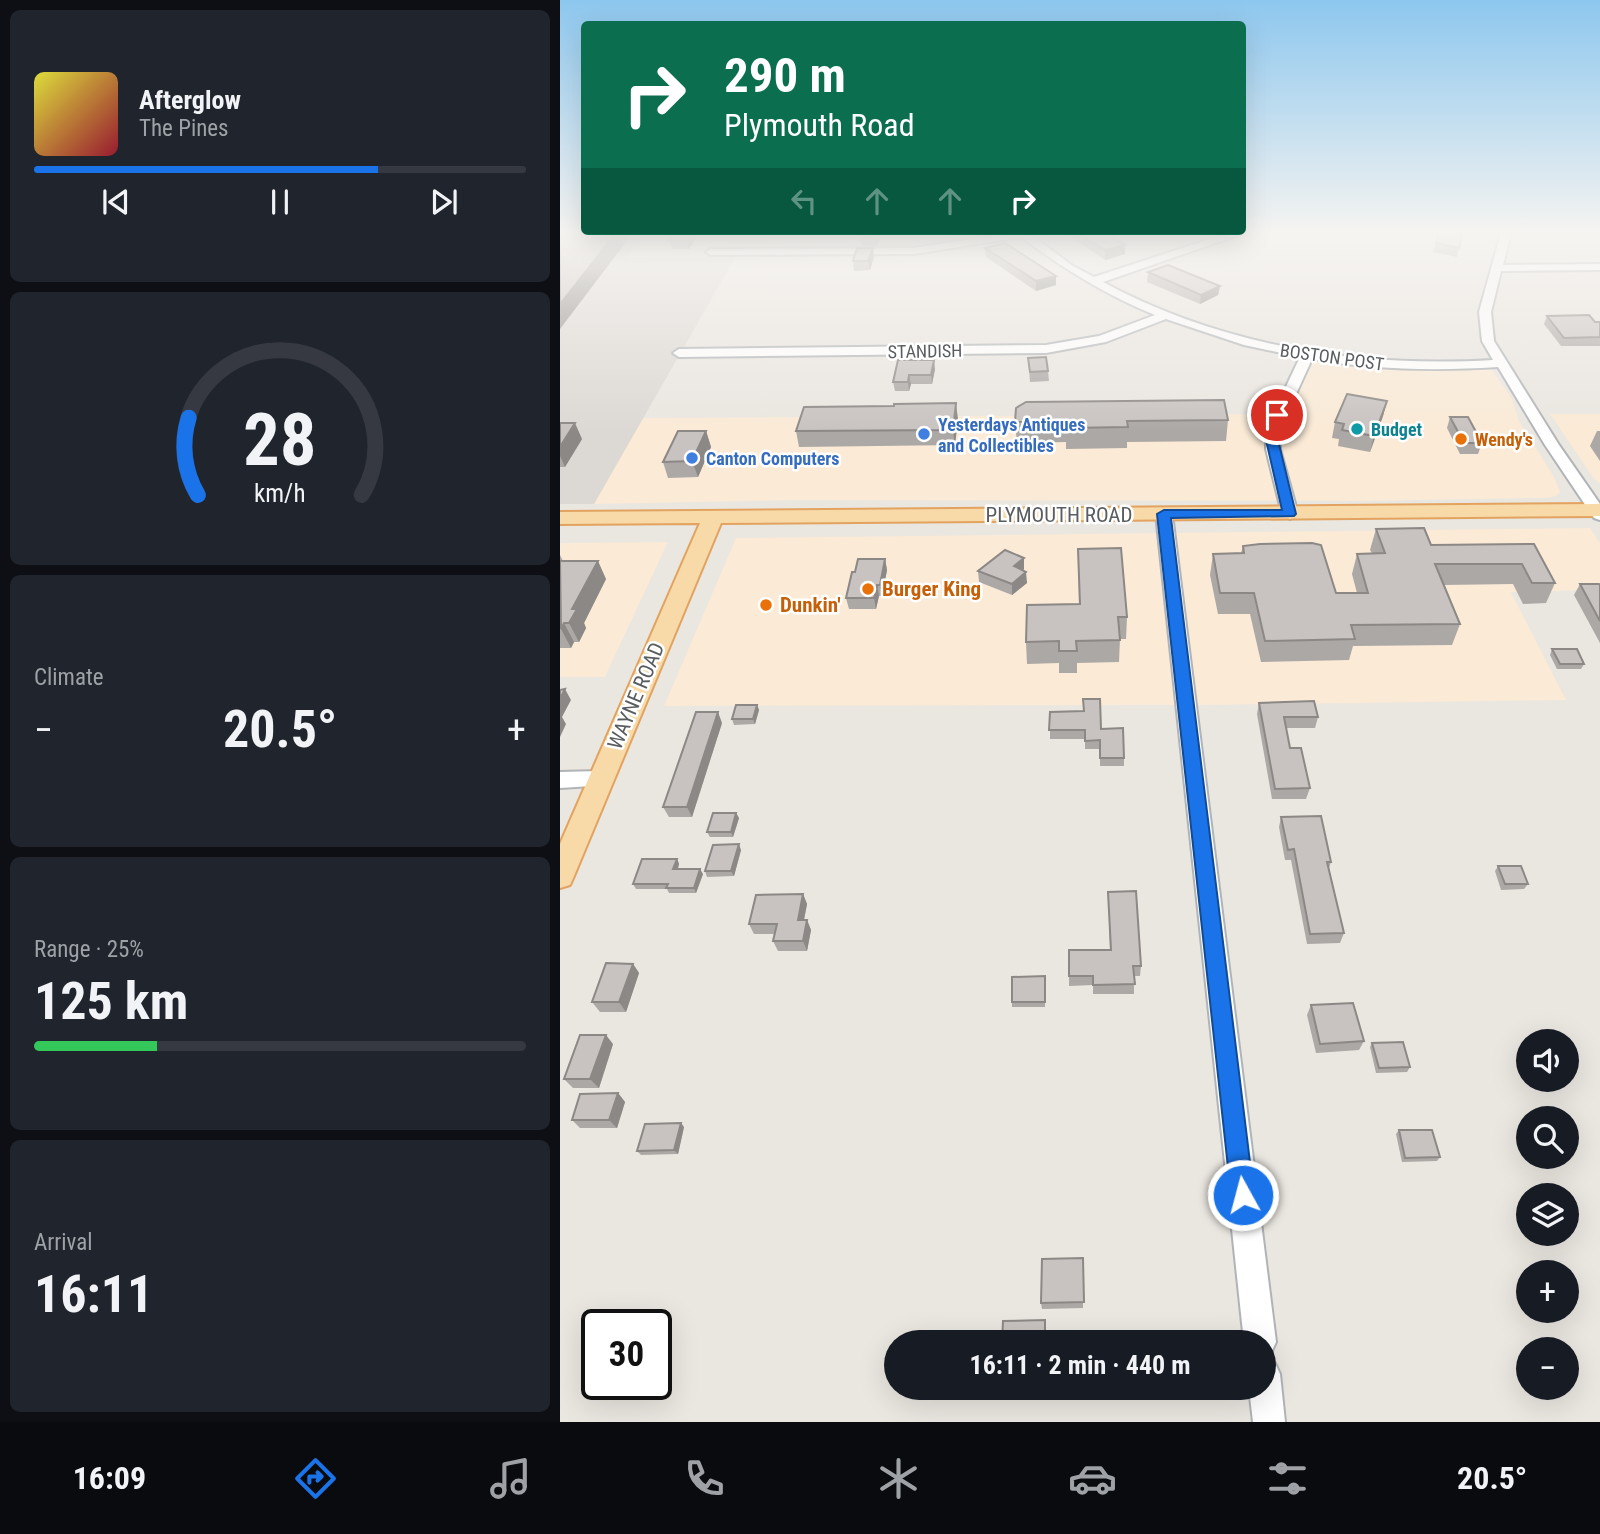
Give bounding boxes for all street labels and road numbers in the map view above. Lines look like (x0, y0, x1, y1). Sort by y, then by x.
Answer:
street label: BOSTON POST (1279, 339, 1385, 375)
street label: STANDISH (887, 340, 963, 362)
street label: PLYMOUTH ROAD (986, 503, 1132, 527)
street label: WAYNE ROAD (603, 639, 669, 753)

